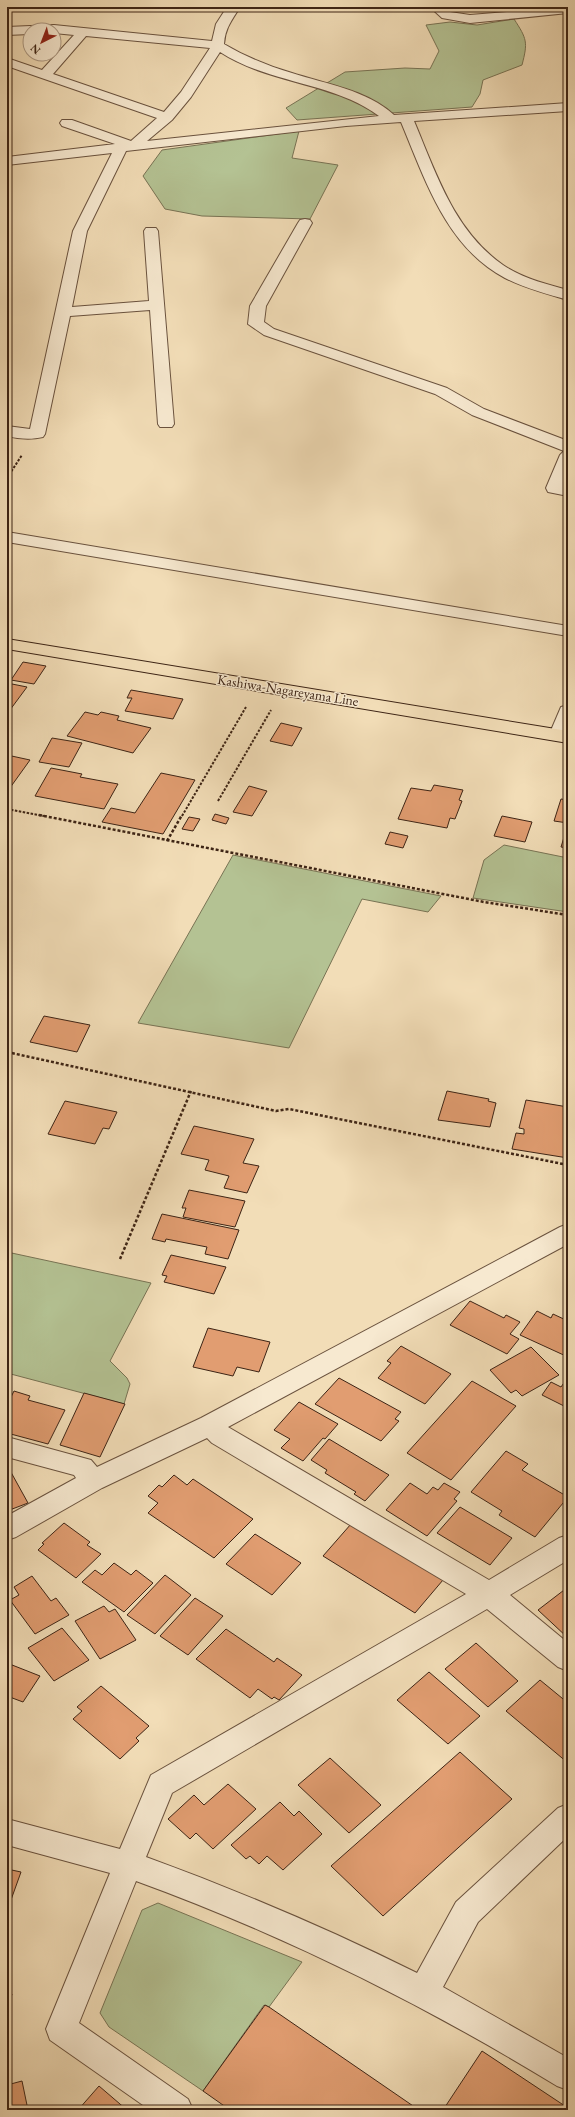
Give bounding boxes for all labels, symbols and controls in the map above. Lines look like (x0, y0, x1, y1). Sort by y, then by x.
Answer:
north arrow (22, 22, 62, 62)
text: N (27, 41, 43, 58)
street label: Kashiwa-Nagareyama Line (216, 670, 360, 710)

